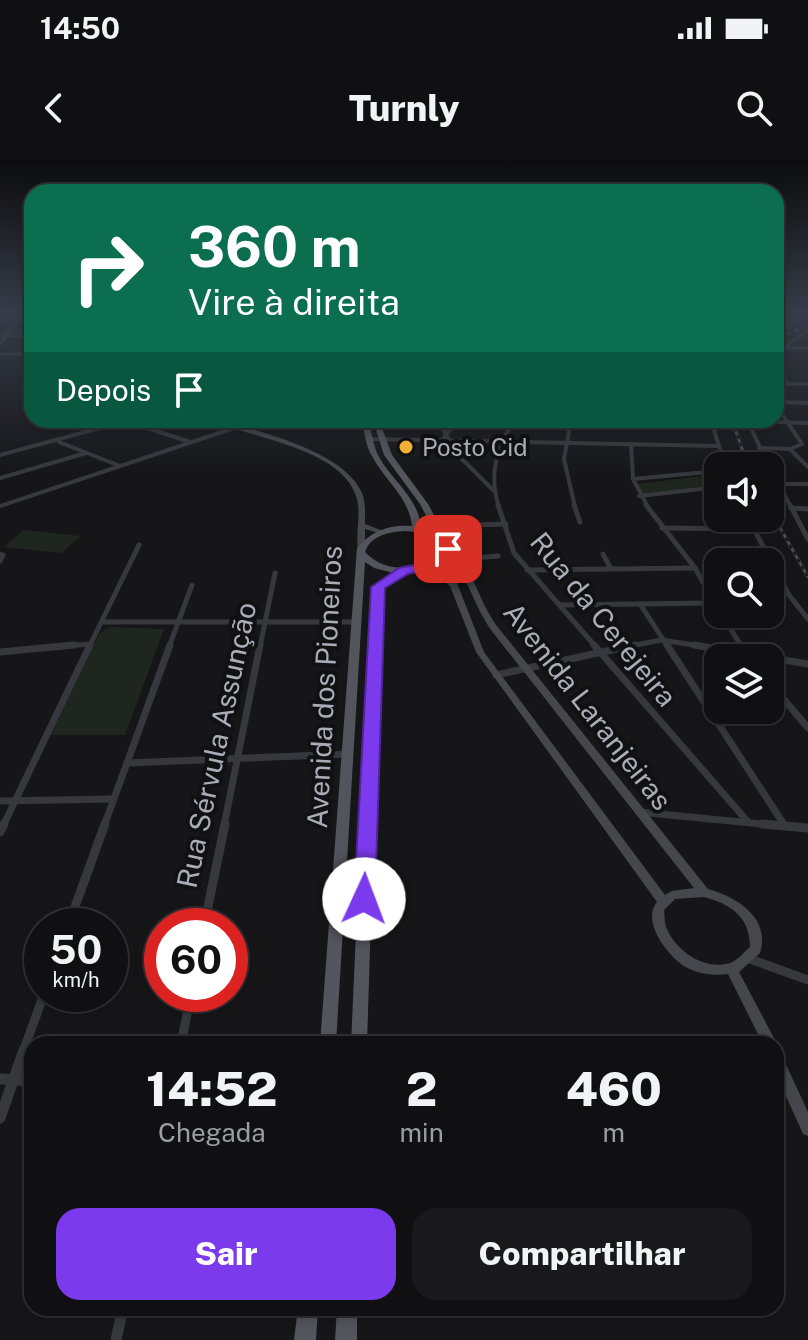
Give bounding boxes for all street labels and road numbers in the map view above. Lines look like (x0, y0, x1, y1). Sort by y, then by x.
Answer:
street label: Rua da Cerejeira (524, 526, 684, 712)
street label: Avenida dos Pioneiros (300, 545, 348, 829)
street label: Avenida Laranjeiras (497, 596, 679, 816)
street label: Rua Sérvula Assunção (170, 599, 262, 891)

